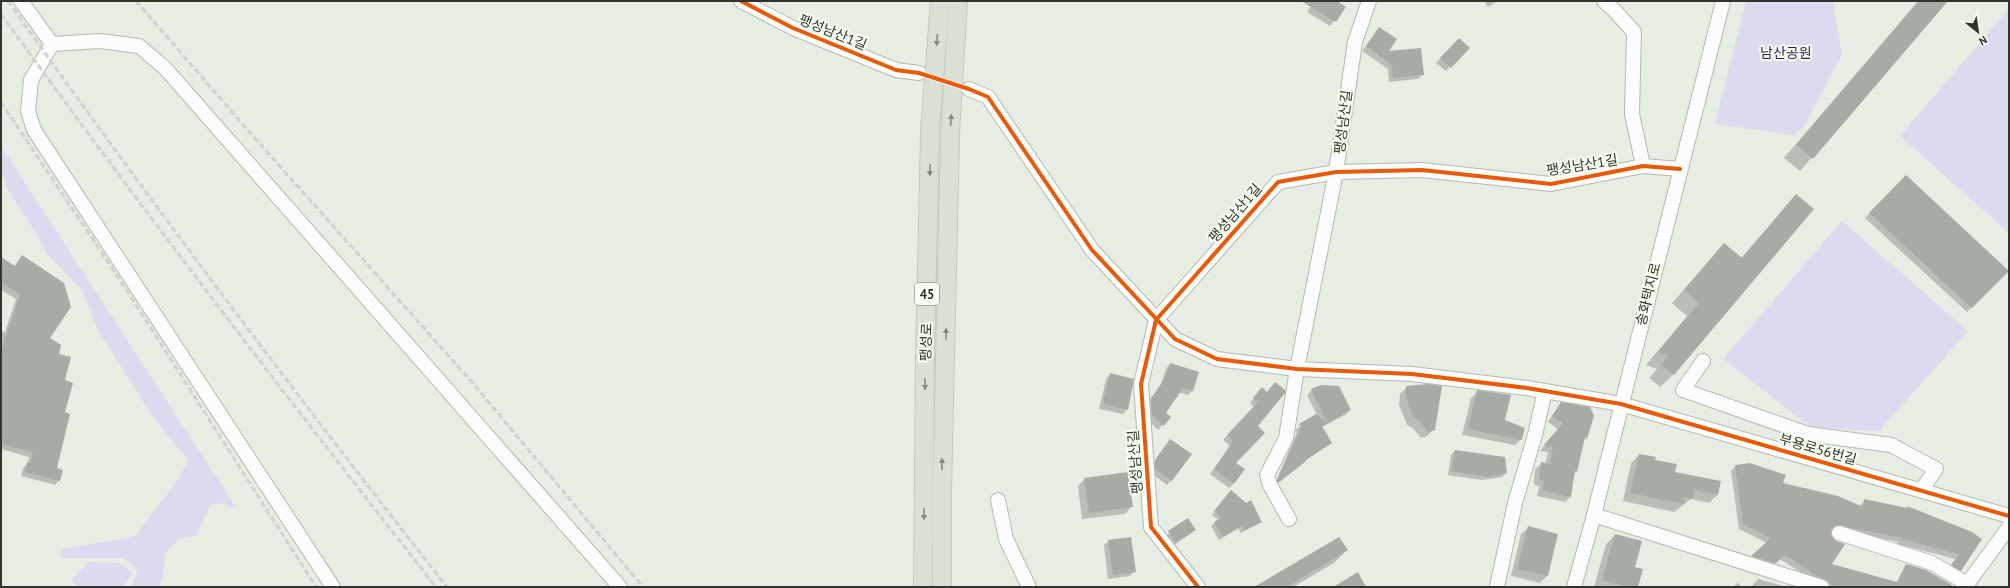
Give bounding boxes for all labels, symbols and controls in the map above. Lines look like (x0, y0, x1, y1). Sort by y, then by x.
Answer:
street label: 팽성남산1길 (796, 10, 870, 54)
north arrow (1958, 12, 1998, 52)
text: N (1976, 33, 1990, 49)
one-way arrow (933, 34, 940, 46)
park label: 남산공원 (1760, 44, 1812, 62)
street label: 팽성남산길 (1330, 89, 1356, 155)
one-way arrow (947, 114, 954, 126)
street label: 팽성남산1길 (1545, 150, 1619, 180)
one-way arrow (927, 164, 933, 177)
street label: 팽성남산1길 (1205, 180, 1265, 246)
street label: 송화택지로 (1631, 260, 1665, 327)
road number: 45 (915, 283, 939, 305)
street label: 팽성로 (916, 322, 936, 362)
one-way arrow (942, 328, 949, 340)
one-way arrow (922, 378, 928, 391)
street label: 팽성남산길 (1124, 429, 1146, 495)
street label: 부용로56번길 (1777, 429, 1859, 469)
one-way arrow (939, 458, 946, 470)
one-way arrow (921, 508, 927, 521)

